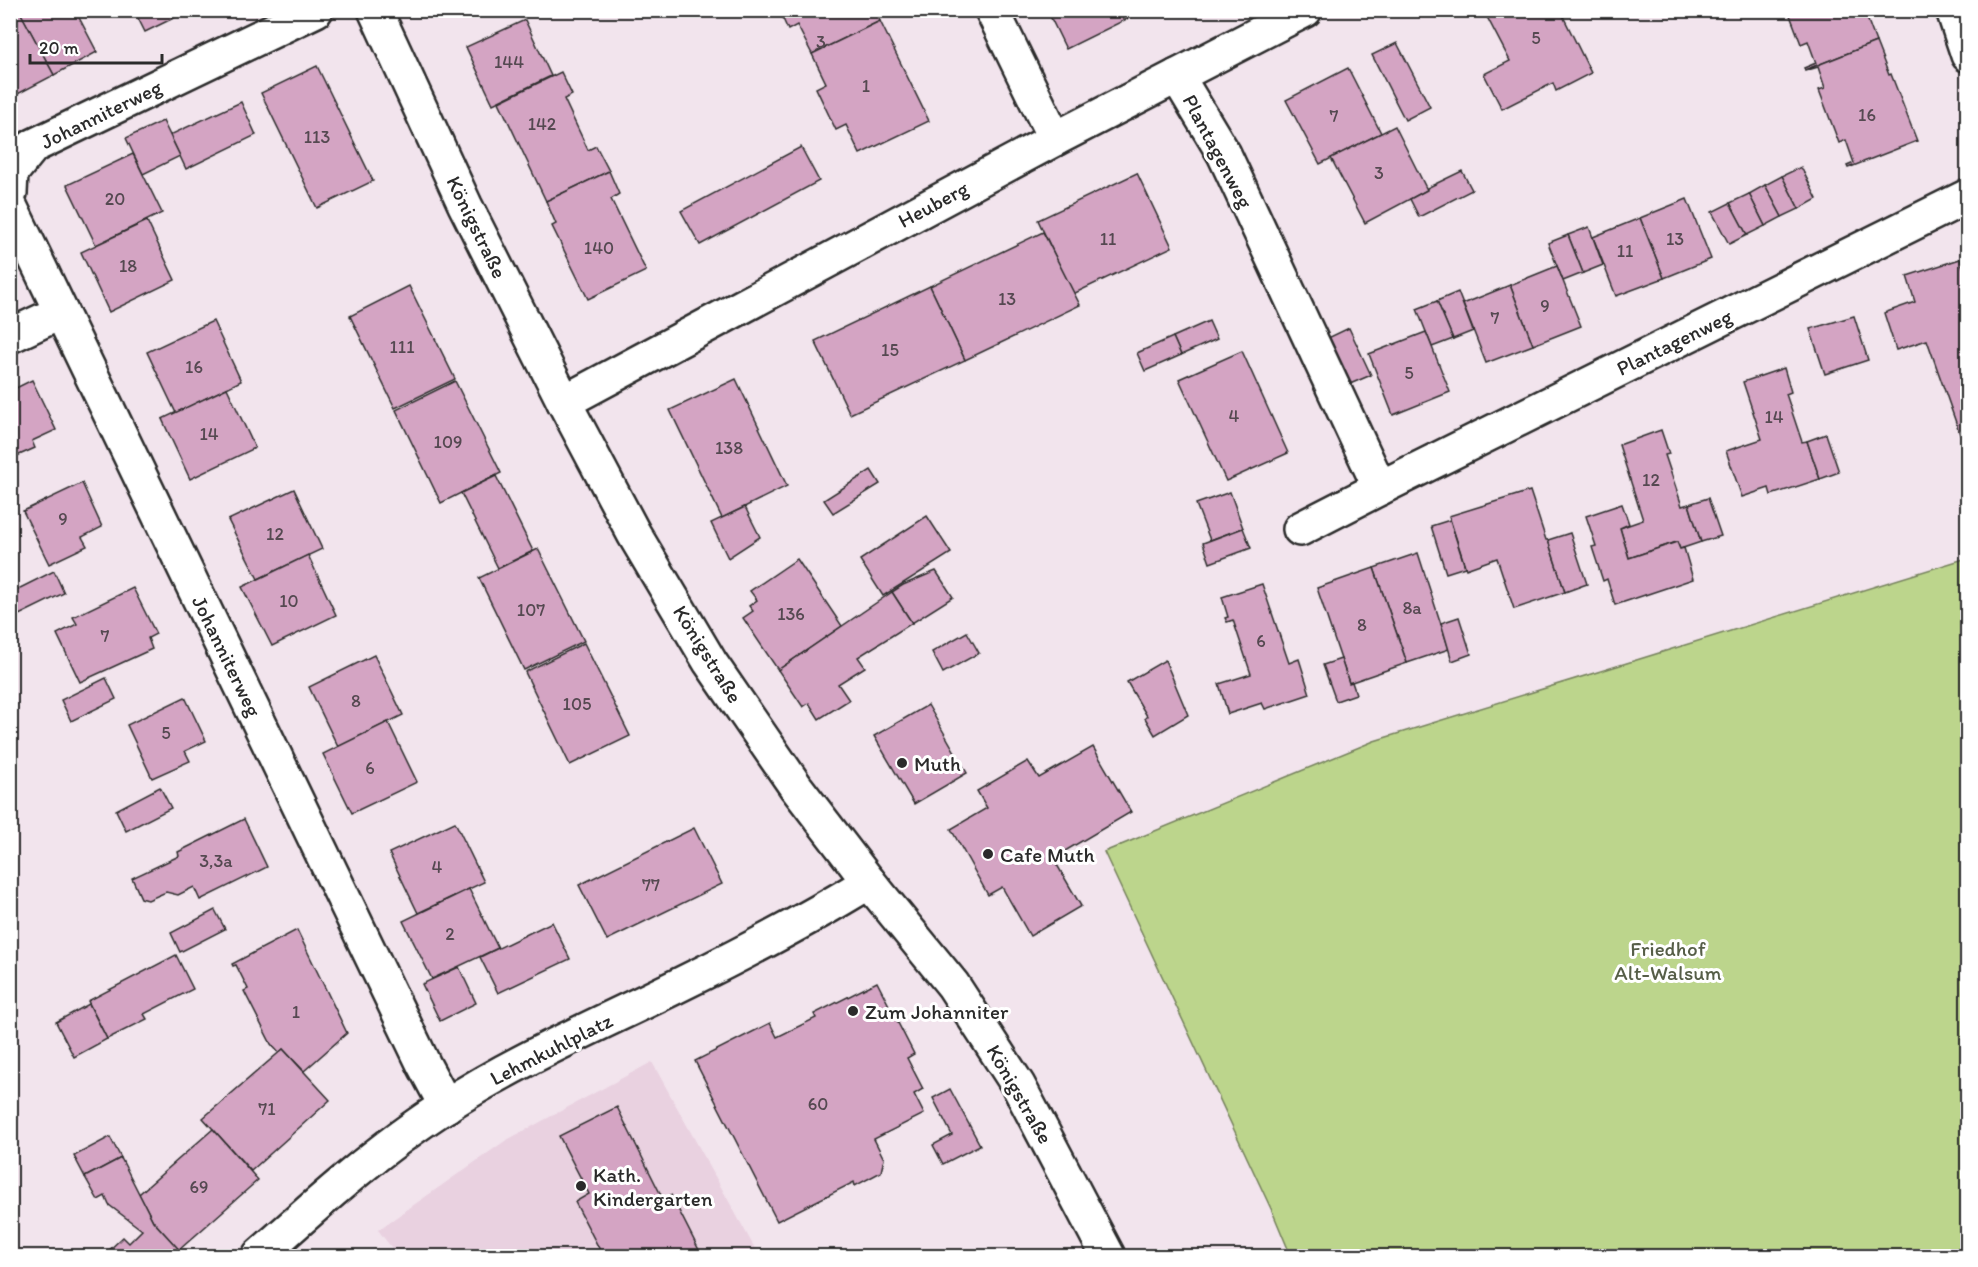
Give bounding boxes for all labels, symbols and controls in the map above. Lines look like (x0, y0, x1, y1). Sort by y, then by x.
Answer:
scale bar (30, 27, 162, 65)
house number: 5 (1531, 27, 1541, 49)
house number: 3 (816, 31, 826, 53)
text: 20 m (39, 37, 79, 59)
house number: 144 (494, 51, 524, 73)
street label: Johanniterweg (36, 74, 166, 154)
house number: 1 (862, 75, 870, 97)
street label: Plantagenweg (1178, 90, 1259, 212)
house number: 16 (1858, 104, 1876, 126)
house number: 7 (1330, 105, 1339, 127)
house number: 142 (528, 113, 557, 135)
house number: 113 (304, 126, 330, 148)
house number: 3 (1374, 162, 1384, 184)
street label: Königstraße (442, 172, 512, 282)
street label: Heuberg (894, 175, 973, 233)
house number: 20 (105, 188, 125, 210)
house number: 11 (1100, 228, 1116, 250)
house number: 13 (1666, 228, 1684, 250)
house number: 140 (584, 237, 614, 259)
house number: 11 (1617, 240, 1633, 262)
house number: 18 (119, 255, 137, 277)
house number: 13 (998, 288, 1016, 310)
house number: 9 (1540, 295, 1550, 317)
street label: Plantagenweg (1612, 303, 1736, 381)
house number: 7 (1491, 307, 1500, 329)
house number: 111 (389, 336, 415, 358)
house number: 15 (881, 339, 899, 361)
house number: 16 (185, 356, 203, 378)
house number: 5 (1404, 362, 1414, 384)
house number: 4 (1229, 405, 1240, 427)
house number: 14 (1764, 406, 1784, 428)
house number: 14 (199, 423, 219, 445)
house number: 109 (434, 431, 462, 453)
house number: 138 (715, 437, 743, 459)
house number: 12 (1642, 469, 1660, 491)
house number: 9 (58, 508, 68, 530)
house number: 12 (266, 523, 284, 545)
house number: 10 (279, 590, 299, 612)
street label: Johanniterweg (187, 591, 267, 721)
house number: 8a (1402, 597, 1422, 619)
house number: 107 (517, 599, 545, 621)
street label: Königstraße (668, 600, 748, 708)
house number: 136 (777, 603, 805, 625)
house number: 8 (1357, 614, 1367, 636)
house number: 7 (101, 625, 110, 647)
house number: 6 (1256, 630, 1266, 652)
house number: 8 (351, 690, 361, 712)
house number: 105 (563, 693, 591, 715)
house number: 5 (161, 722, 171, 744)
place label: Muth (914, 751, 961, 776)
marker: Muth (895, 756, 909, 770)
house number: 6 (365, 757, 375, 779)
place label: Cafe Muth (1000, 842, 1095, 867)
marker: Cafe Muth (981, 847, 995, 861)
house number: 3,3a (199, 850, 233, 872)
house number: 4 (432, 856, 443, 878)
house number: 77 (642, 874, 660, 896)
house number: 2 (445, 923, 455, 945)
park label: Friedhof Alt-Walsum (1614, 936, 1722, 985)
place label: Zum Johanniter (865, 999, 1009, 1024)
house number: 1 (292, 1001, 300, 1023)
marker: Zum Johanniter (846, 1004, 860, 1018)
street label: Lehmkuhlplatz (486, 1007, 617, 1091)
street label: Königstraße (982, 1040, 1058, 1148)
house number: 60 (808, 1093, 828, 1115)
house number: 71 (258, 1098, 276, 1120)
place label: Kath. Kindergarten (593, 1162, 713, 1211)
house number: 69 (190, 1176, 208, 1198)
marker: Kath. Kindergarten (574, 1179, 588, 1193)

